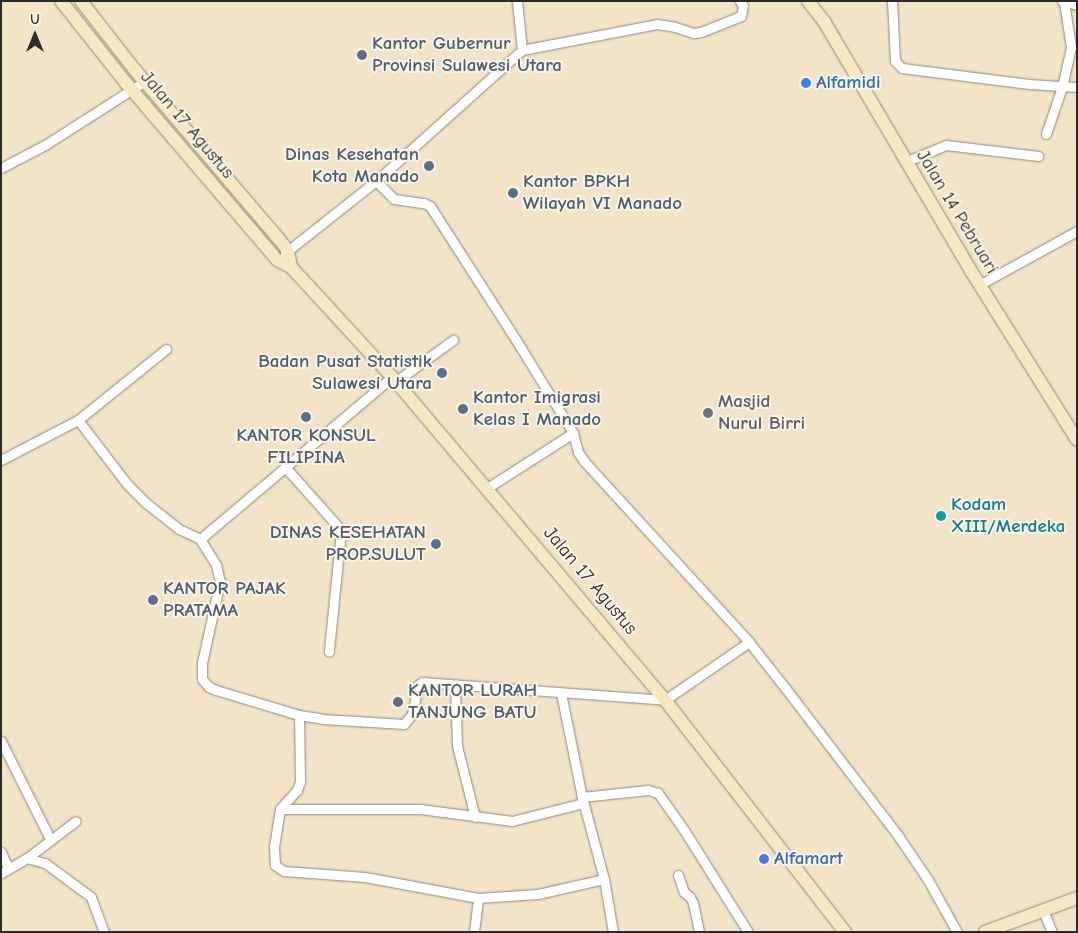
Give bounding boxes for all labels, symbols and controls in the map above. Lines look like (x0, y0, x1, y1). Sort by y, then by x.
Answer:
north arrow (10, 10, 60, 60)
text: U (30, 11, 40, 28)
place label: Kantor Gubernur Provinsi Sulawesi Utara (372, 33, 562, 77)
marker: Kantor Gubernur Provinsi Sulawesi Utara (356, 49, 368, 61)
street label: Jalan 17 Agustus (135, 66, 239, 184)
place label: Alfamidi (816, 72, 881, 94)
marker: Alfamidi (800, 77, 812, 89)
place label: Dinas Kesehatan Kota Manado (285, 144, 419, 188)
street label: Jalan 14 Pebruari (911, 146, 1003, 278)
marker: Dinas Kesehatan Kota Manado (423, 160, 435, 172)
place label: Kantor BPKH Wilayah VI Manado (523, 171, 682, 215)
marker: Kantor BPKH Wilayah VI Manado (507, 187, 519, 199)
place label: Badan Pusat Statistik Sulawesi Utara (258, 351, 432, 395)
marker: Badan Pusat Statistik Sulawesi Utara (436, 367, 448, 379)
place label: Kantor Imigrasi Kelas I Manado (473, 387, 601, 431)
place label: Masjid Nurul Birri (718, 391, 805, 435)
marker: Kantor Imigrasi Kelas I Manado (457, 403, 469, 415)
marker: Masjid Nurul Birri (702, 407, 714, 419)
marker: KANTOR KONSUL FILIPINA (300, 411, 312, 423)
place label: KANTOR KONSUL FILIPINA (236, 425, 376, 469)
place label: Kodam XIII/Merdeka (951, 494, 1065, 538)
marker: Kodam XIII/Merdeka (935, 510, 947, 522)
place label: DINAS KESEHATAN PROP.SULUT (270, 522, 426, 566)
street label: Jalan 17 Agustus (538, 522, 642, 640)
marker: DINAS KESEHATAN PROP.SULUT (430, 538, 442, 550)
place label: KANTOR PAJAK PRATAMA (163, 578, 286, 622)
marker: KANTOR PAJAK PRATAMA (147, 594, 159, 606)
place label: KANTOR LURAH TANJUNG BATU (408, 680, 537, 724)
marker: KANTOR LURAH TANJUNG BATU (392, 696, 404, 708)
place label: Alfamart (774, 848, 843, 870)
marker: Alfamart (758, 853, 770, 865)

